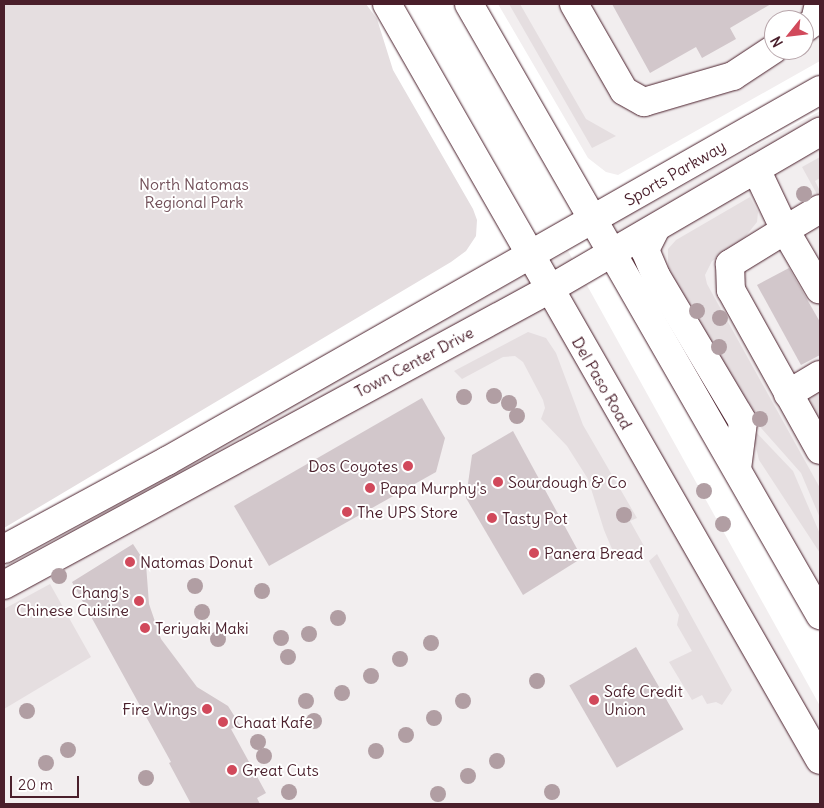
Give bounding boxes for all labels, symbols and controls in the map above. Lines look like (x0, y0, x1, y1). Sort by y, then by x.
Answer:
north arrow (764, 10, 814, 60)
text: N (767, 33, 787, 50)
street label: Sports Parkway (621, 136, 729, 210)
park label: North Natomas Regional Park (139, 174, 249, 212)
street label: Town Center Drive (351, 323, 477, 401)
street label: Del Paso Road (568, 333, 636, 433)
place label: Dos Coyotes (308, 456, 398, 476)
marker: Dos Coyotes (402, 460, 414, 472)
place label: Sourdough & Co (508, 472, 627, 492)
marker: Sourdough & Co (492, 476, 504, 488)
place label: Papa Murphy's (380, 478, 487, 498)
marker: Papa Murphy's (364, 482, 376, 494)
place label: The UPS Store (357, 502, 458, 522)
marker: The UPS Store (341, 506, 353, 518)
place label: Tasty Pot (502, 508, 568, 528)
marker: Tasty Pot (486, 512, 498, 524)
place label: Panera Bread (544, 543, 643, 563)
marker: Panera Bread (528, 547, 540, 559)
place label: Natomas Donut (140, 552, 253, 572)
marker: Natomas Donut (124, 556, 136, 568)
place label: Chang's Chinese Cuisine (16, 582, 129, 620)
marker: Chang's Chinese Cuisine (133, 595, 145, 607)
place label: Teriyaki Maki (155, 618, 249, 638)
marker: Teriyaki Maki (139, 622, 151, 634)
place label: Safe Credit Union (604, 681, 683, 719)
marker: Safe Credit Union (588, 694, 600, 706)
place label: Fire Wings (122, 699, 197, 719)
marker: Fire Wings (201, 703, 213, 715)
place label: Chaat Kafe (233, 712, 313, 732)
marker: Chaat Kafe (217, 716, 229, 728)
place label: Great Cuts (242, 760, 319, 780)
marker: Great Cuts (226, 764, 238, 776)
scale bar (12, 766, 81, 798)
text: 20 m (18, 775, 53, 794)

